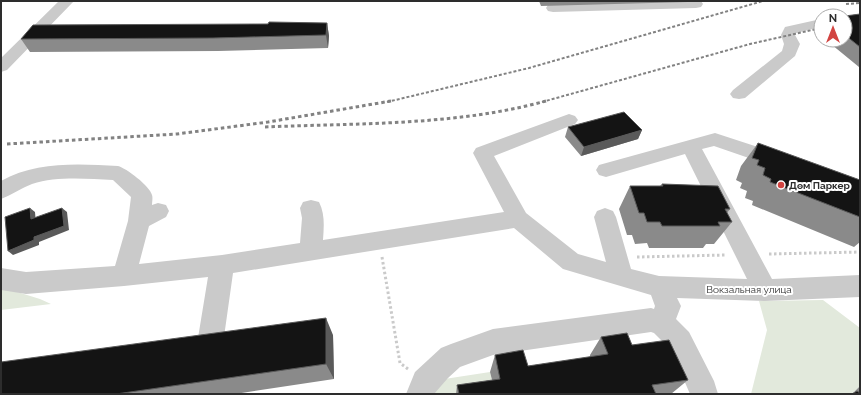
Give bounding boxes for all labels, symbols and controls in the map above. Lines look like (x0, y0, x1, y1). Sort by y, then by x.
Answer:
north arrow (813, 8, 853, 48)
text: N (829, 12, 837, 25)
marker: Дом Паркер (776, 180, 786, 190)
place label: Дом Паркер (789, 180, 850, 191)
street label: Вокзальная улица (706, 284, 792, 295)

